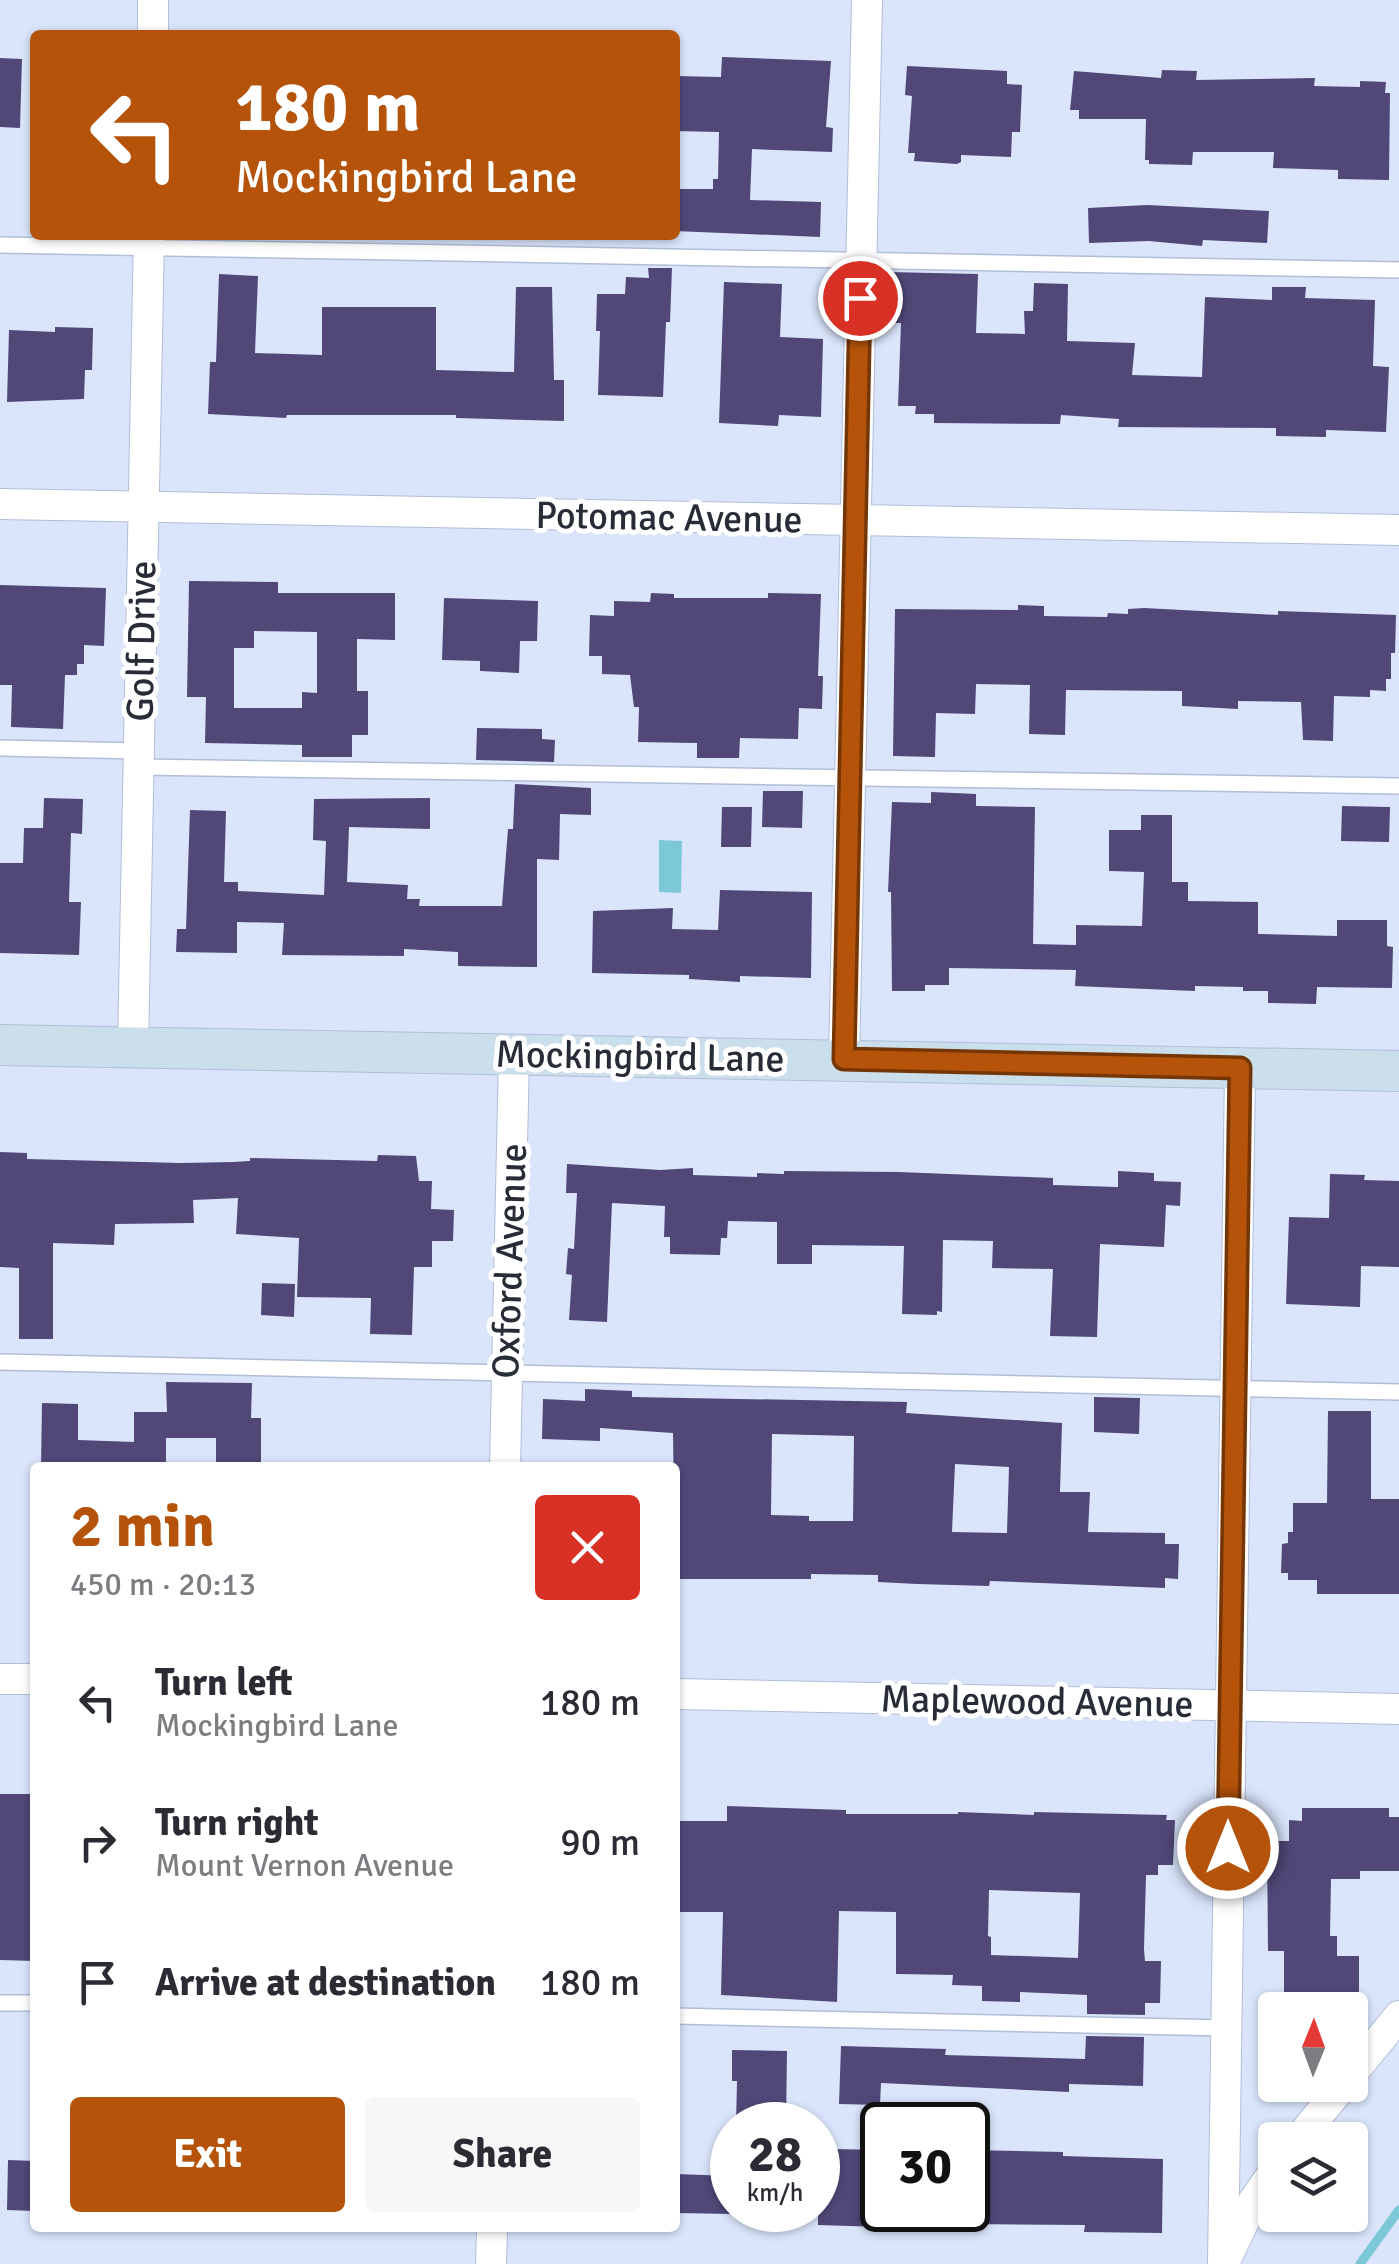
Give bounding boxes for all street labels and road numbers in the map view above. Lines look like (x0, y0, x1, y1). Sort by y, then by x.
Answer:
street label: Potomac Avenue (535, 492, 803, 543)
street label: Golf Drive (117, 560, 166, 722)
street label: Mockingbird Lane (495, 1030, 785, 1083)
street label: Oxford Avenue (482, 1143, 537, 1379)
street label: Maplewood Avenue (880, 1675, 1194, 1728)

